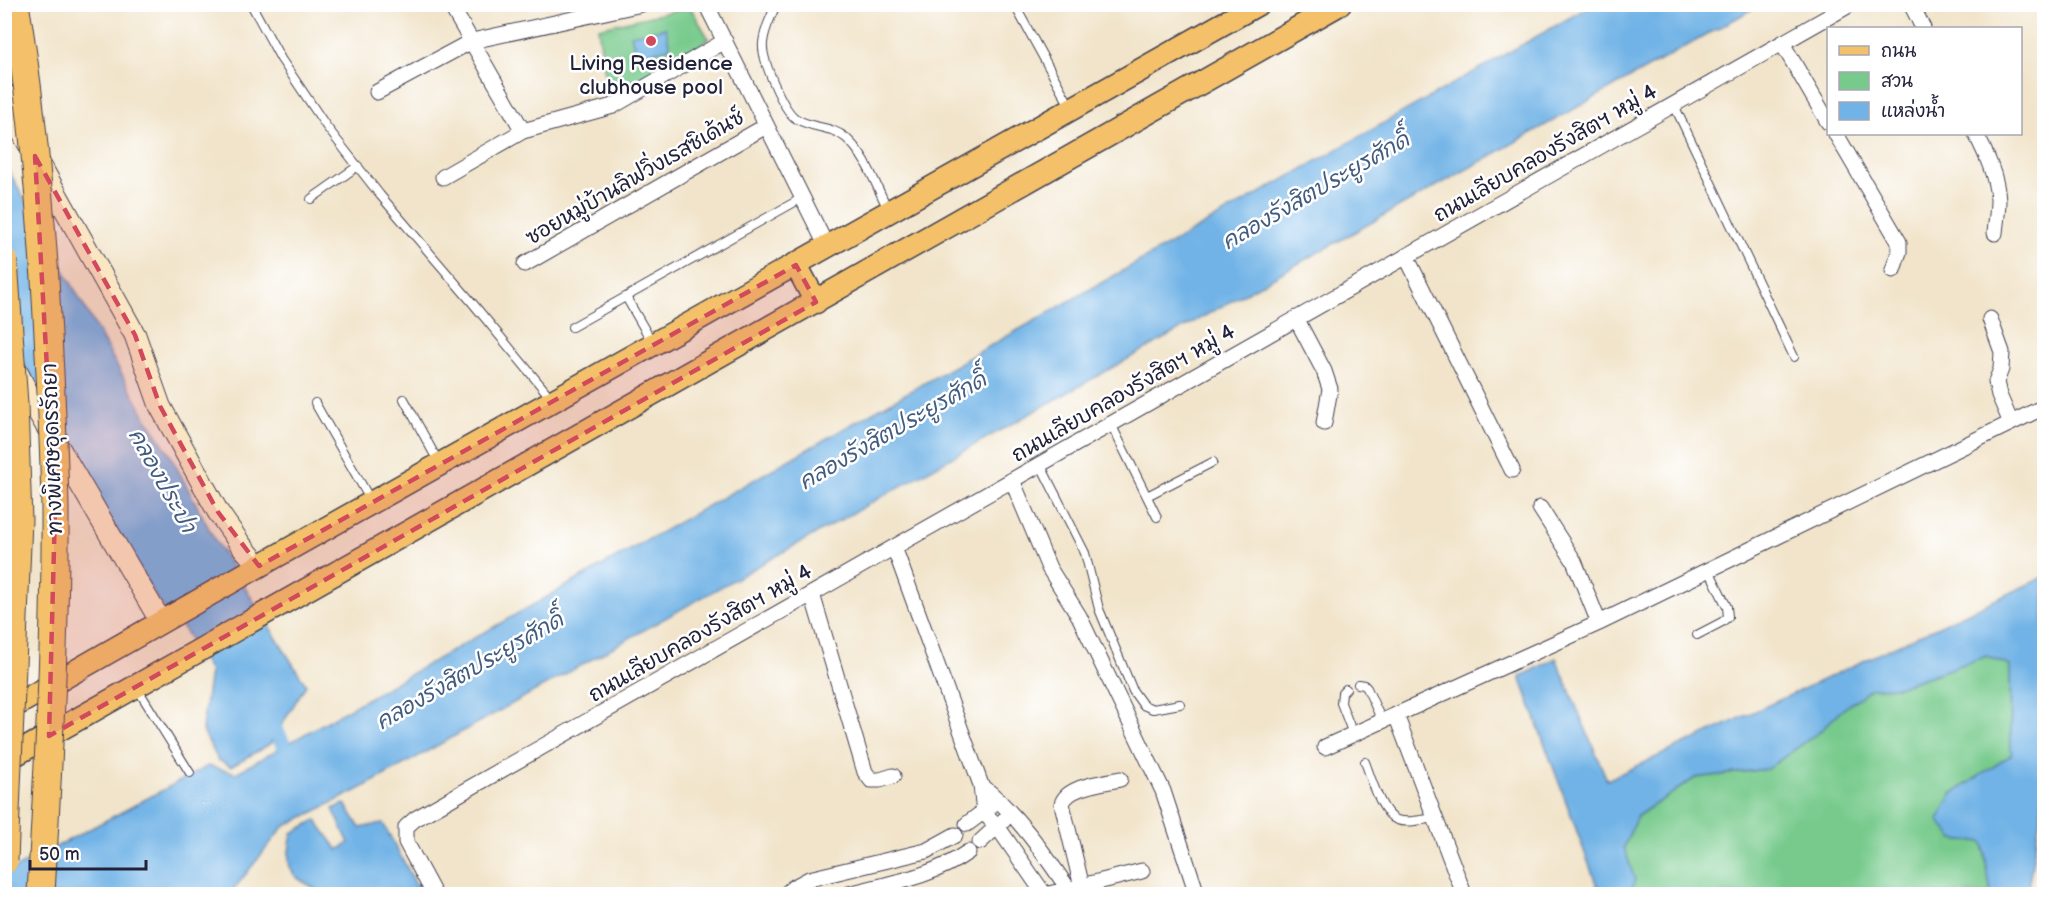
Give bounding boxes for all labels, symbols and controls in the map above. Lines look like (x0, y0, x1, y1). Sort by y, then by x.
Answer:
legend (1827, 27, 2022, 135)
marker: Living Residence clubhouse pool (644, 34, 658, 48)
text: ถนน (1881, 41, 1916, 62)
place label: Living Residence clubhouse pool (569, 51, 733, 100)
text: สวน (1881, 71, 1913, 92)
street label: ถนนเลียบคลองรังสิตฯ หมู่ 4 (1429, 78, 1663, 230)
text: แหล่งน้ำ (1881, 94, 1945, 122)
street label: ซอยหมู่บ้านลิฟวิ่งเรสซิเด้นซ์ (519, 100, 751, 253)
water label: คลองรังสิตประยูรศักดิ์ (1214, 117, 1421, 258)
street label: ถนนเลียบคลองรังสิตฯ หมู่ 4 (1007, 318, 1241, 470)
water label: คลองรังสิตประยูรศักดิ์ (791, 357, 998, 498)
street label: ทางพิเศษอุดรรัถยา (37, 362, 71, 536)
water label: คลองประปา (122, 424, 202, 539)
street label: ถนนเลียบคลองรังสิตฯ หมู่ 4 (584, 558, 818, 710)
water label: คลองรังสิตประยูรศักดิ์ (368, 597, 575, 738)
scale bar (30, 833, 146, 871)
text: 50 m (39, 844, 80, 865)

